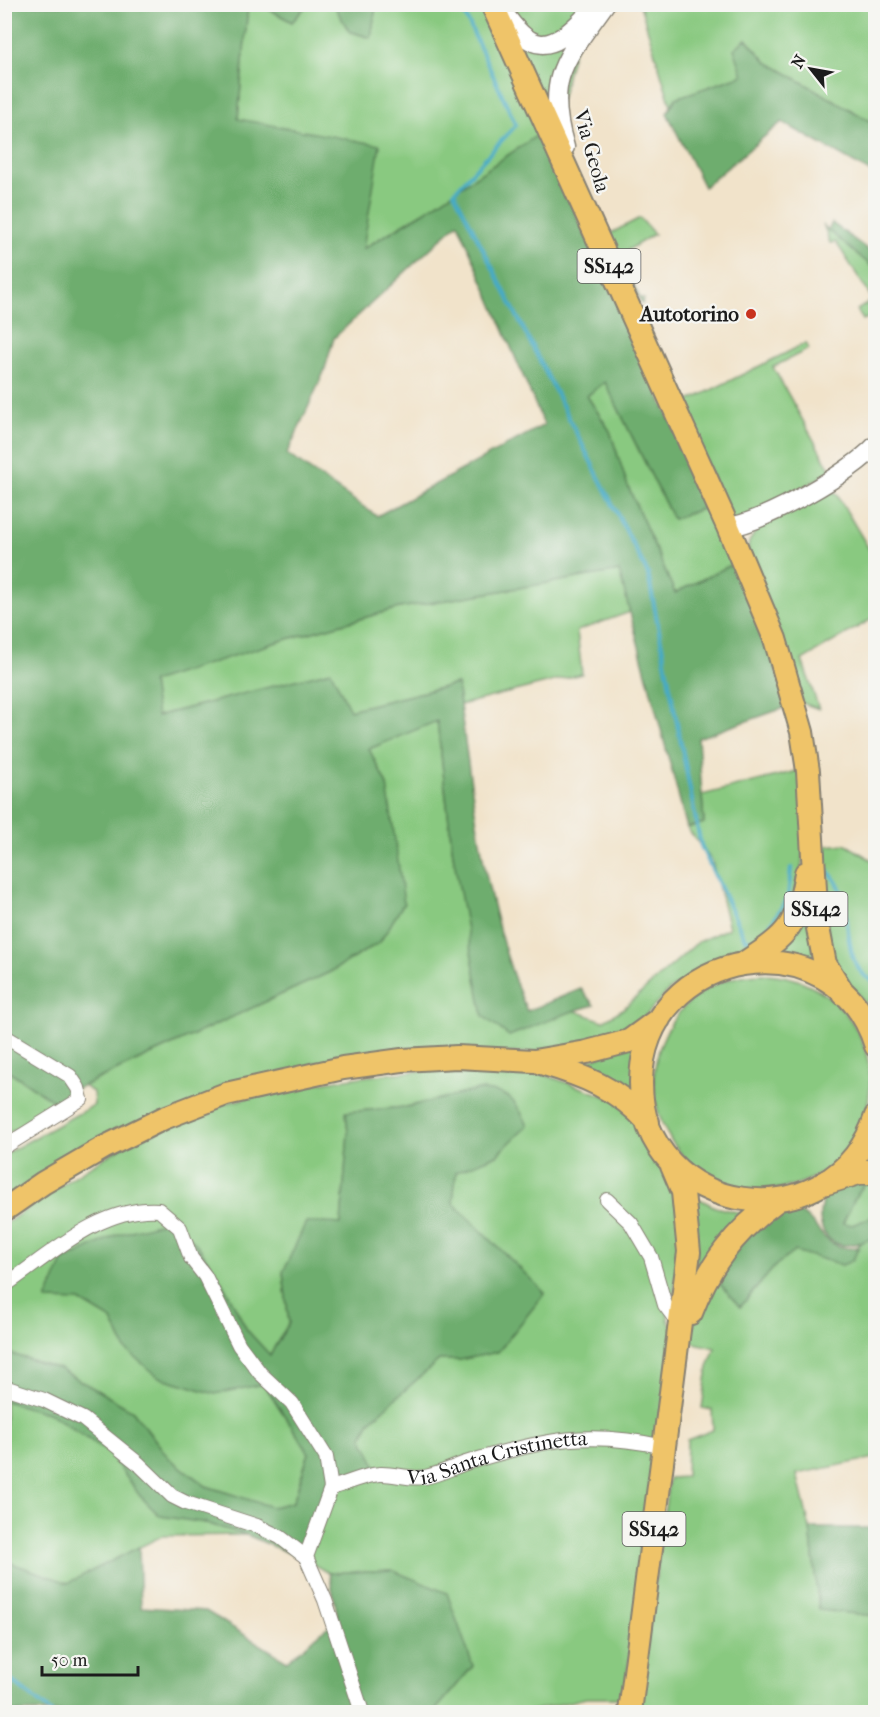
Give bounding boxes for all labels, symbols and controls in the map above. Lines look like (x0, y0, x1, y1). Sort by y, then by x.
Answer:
north arrow (781, 39, 841, 99)
text: N (787, 51, 810, 72)
street label: Via Geola (568, 106, 615, 196)
road number: SS142 (578, 249, 640, 283)
place label: Autotorino (638, 302, 739, 326)
marker: Autotorino (744, 307, 758, 321)
road number: SS142 (784, 892, 848, 926)
street label: Via Santa Cristinetta (405, 1426, 588, 1490)
road number: SS142 (622, 1512, 686, 1546)
scale bar (42, 1639, 138, 1677)
text: 50 m (51, 1650, 88, 1671)

